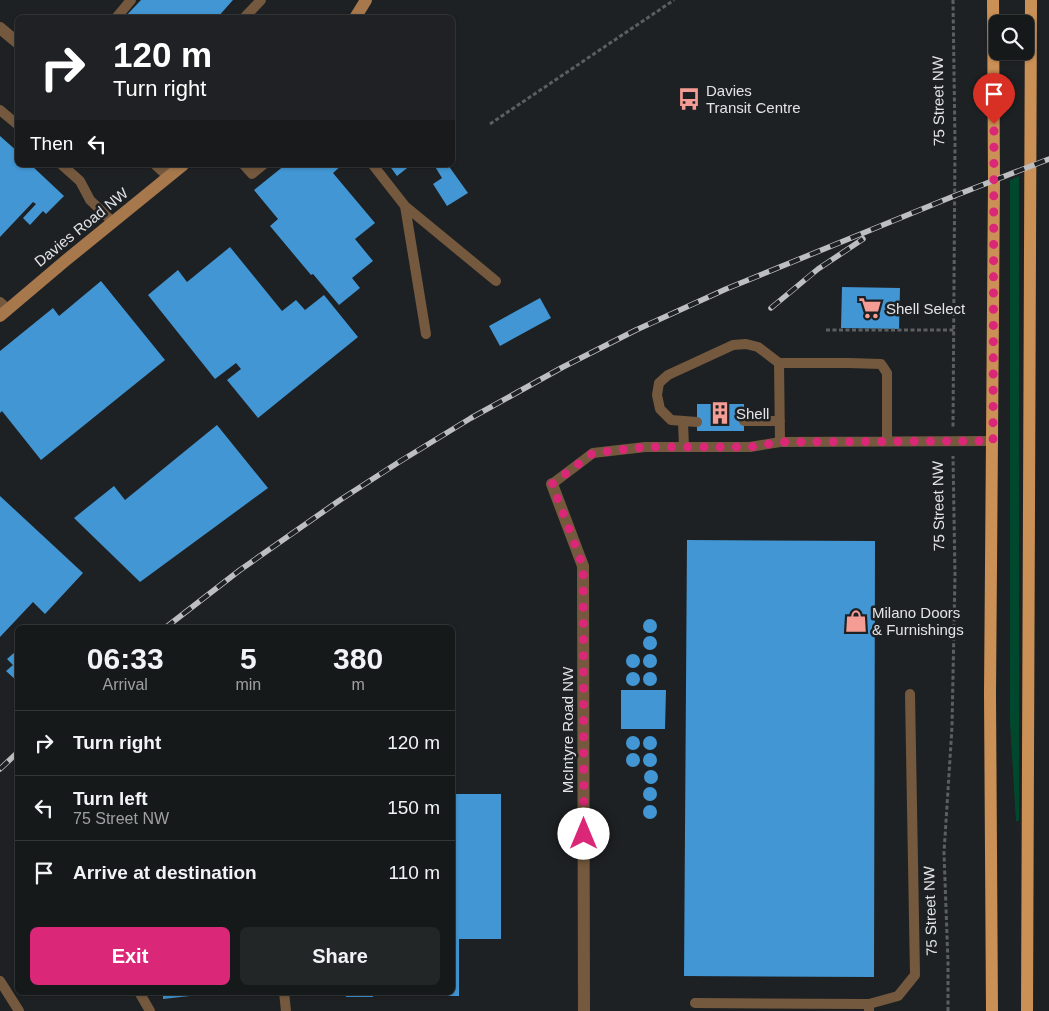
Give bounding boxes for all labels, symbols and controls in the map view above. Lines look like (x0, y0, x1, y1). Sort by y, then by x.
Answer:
map controls (989, 15, 1034, 60)
button: search (989, 15, 1034, 60)
icon: right (30, 35, 95, 100)
text: 120 m (113, 35, 212, 74)
street label: 75 Street NW (929, 55, 947, 146)
pin (973, 73, 1015, 124)
text: Turn right (113, 76, 206, 101)
icon: arrive (980, 80, 1008, 108)
place label: Davies Transit Centre (706, 82, 800, 116)
bus stop icon: Davies Transit Centre (676, 86, 702, 112)
icon: left (83, 130, 111, 158)
text: Then (30, 133, 73, 154)
street label: Davies Road NW (31, 184, 132, 270)
supermarket icon: Shell Select (857, 295, 883, 321)
place label: Shell Select (886, 300, 966, 317)
building icon: Shell (707, 400, 733, 426)
place label: Shell (736, 405, 769, 422)
street label: 75 Street NW (929, 460, 947, 551)
place label: Milano Doors & Furnishings (872, 604, 964, 638)
shop icon: Milano Doors & Furnishings (843, 608, 869, 634)
text: 06:33 (87, 642, 164, 675)
text: 5 (240, 642, 257, 675)
text: 380 (333, 642, 383, 675)
street label: McIntyre Road NW (559, 666, 576, 793)
text: Arrival (103, 676, 148, 693)
text: min (235, 676, 261, 693)
text: m (351, 676, 365, 693)
icon: right (30, 729, 58, 757)
text: Turn right (73, 732, 161, 753)
text: 120 m (387, 732, 440, 753)
text: Turn left (73, 788, 148, 809)
icon: left (30, 794, 58, 822)
text: 150 m (387, 797, 440, 818)
position arrow (557, 807, 609, 859)
text: 75 Street NW (73, 810, 169, 827)
icon: arrive (30, 859, 58, 887)
text: Arrive at destination (73, 862, 257, 883)
text: 110 m (389, 862, 440, 883)
street label: 75 Street NW (920, 865, 940, 956)
button: Exit (30, 927, 230, 985)
button: Share (240, 927, 440, 985)

